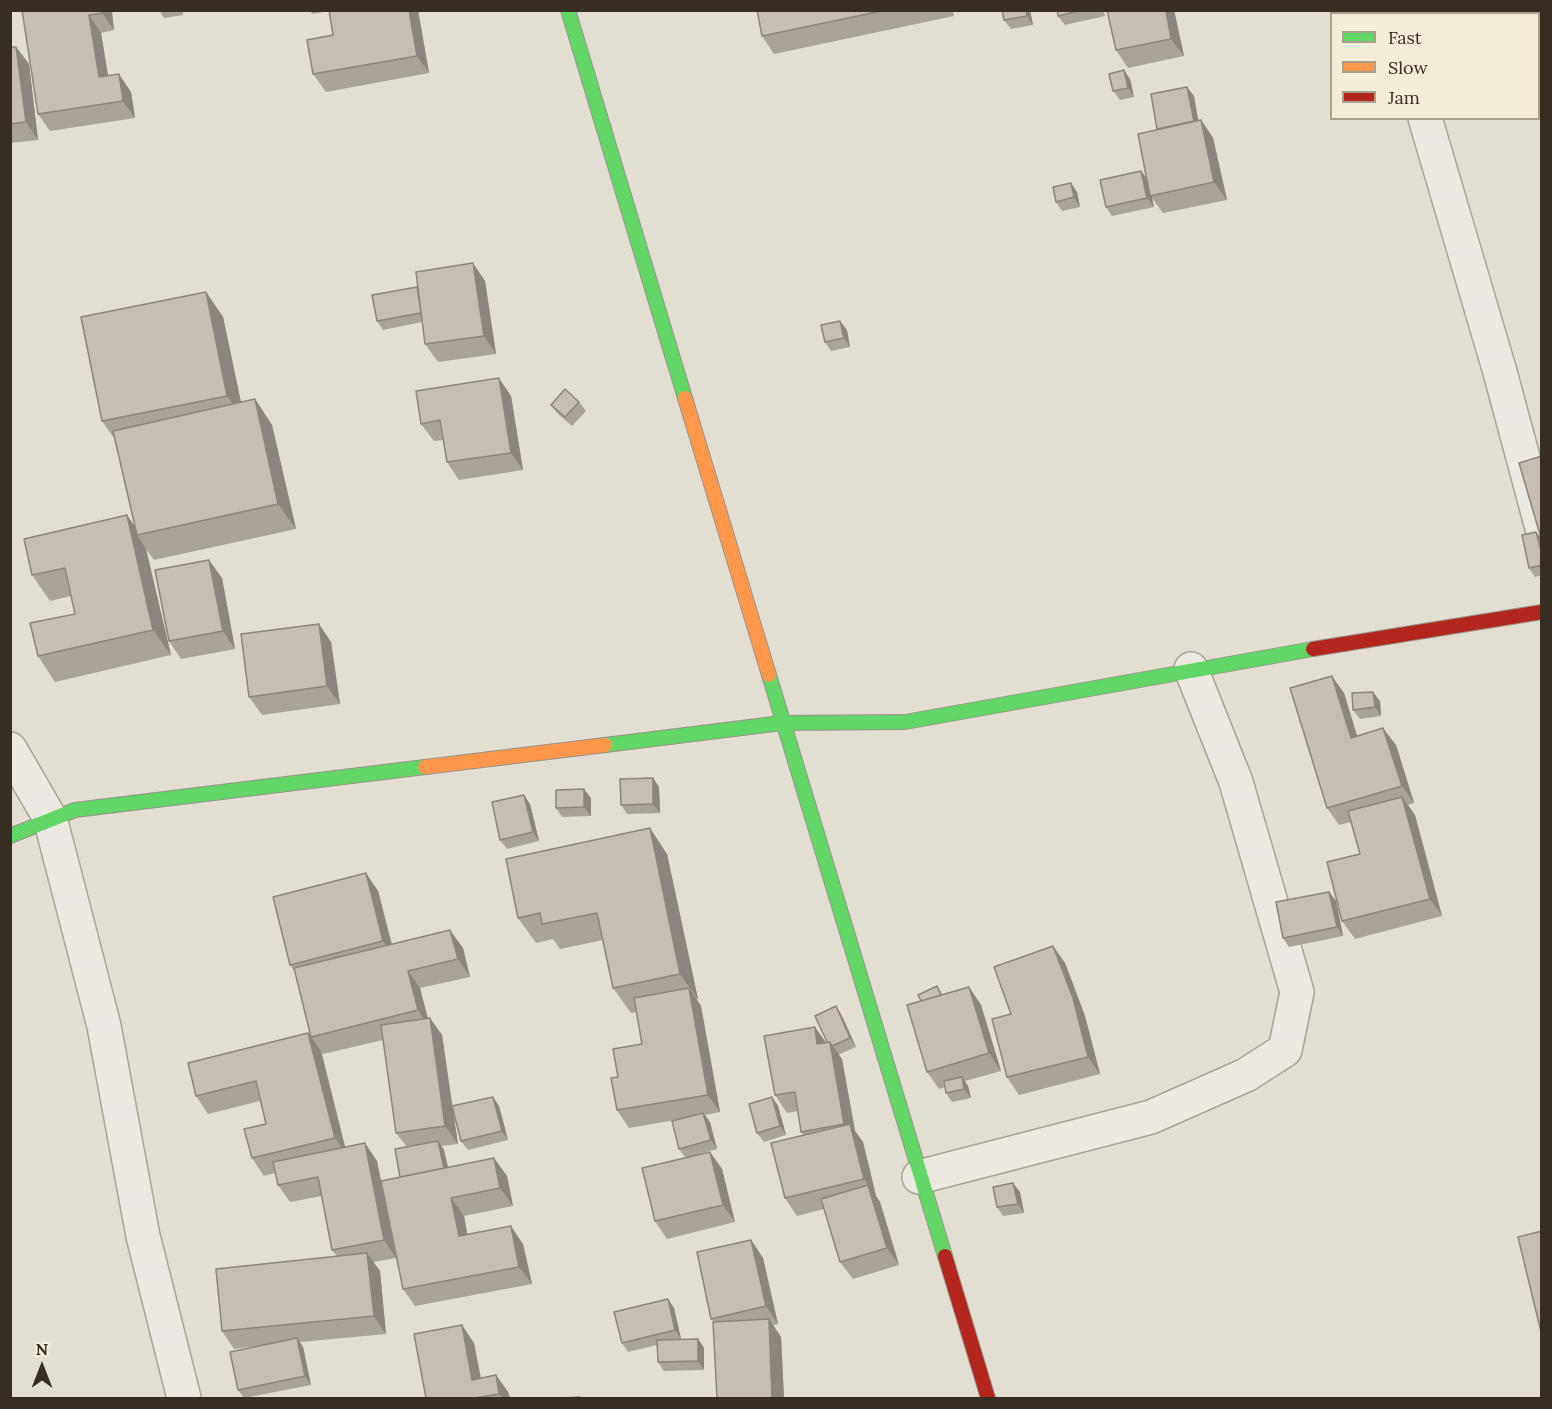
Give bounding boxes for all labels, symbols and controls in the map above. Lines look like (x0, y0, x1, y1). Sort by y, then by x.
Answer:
legend (1330, 12, 1540, 120)
text: Fast (1388, 26, 1422, 49)
text: Slow (1388, 56, 1428, 79)
text: Jam (1388, 86, 1420, 109)
north arrow (12, 1337, 72, 1397)
text: N (36, 1339, 48, 1359)

